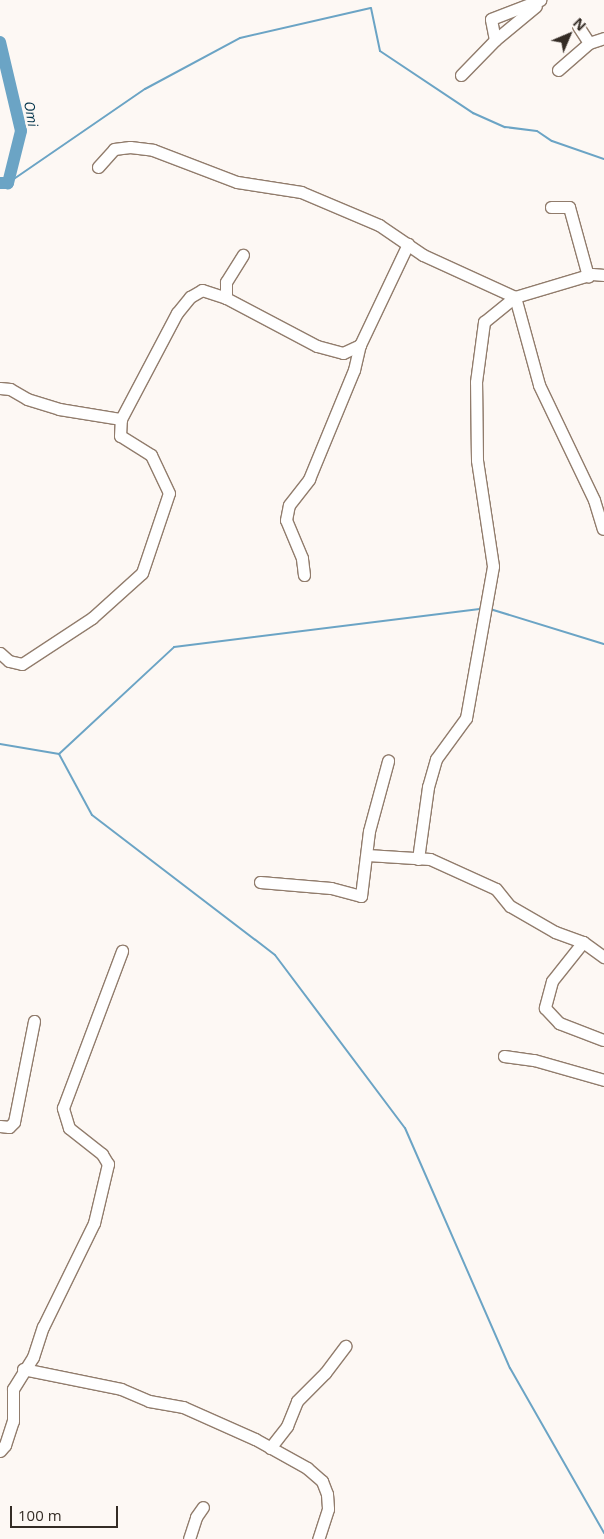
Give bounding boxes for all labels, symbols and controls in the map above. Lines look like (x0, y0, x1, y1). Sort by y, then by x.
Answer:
north arrow (544, 10, 594, 60)
text: N (569, 13, 591, 35)
water label: Omi (20, 100, 42, 128)
scale bar (12, 1496, 120, 1528)
text: 100 m (18, 1505, 62, 1525)

